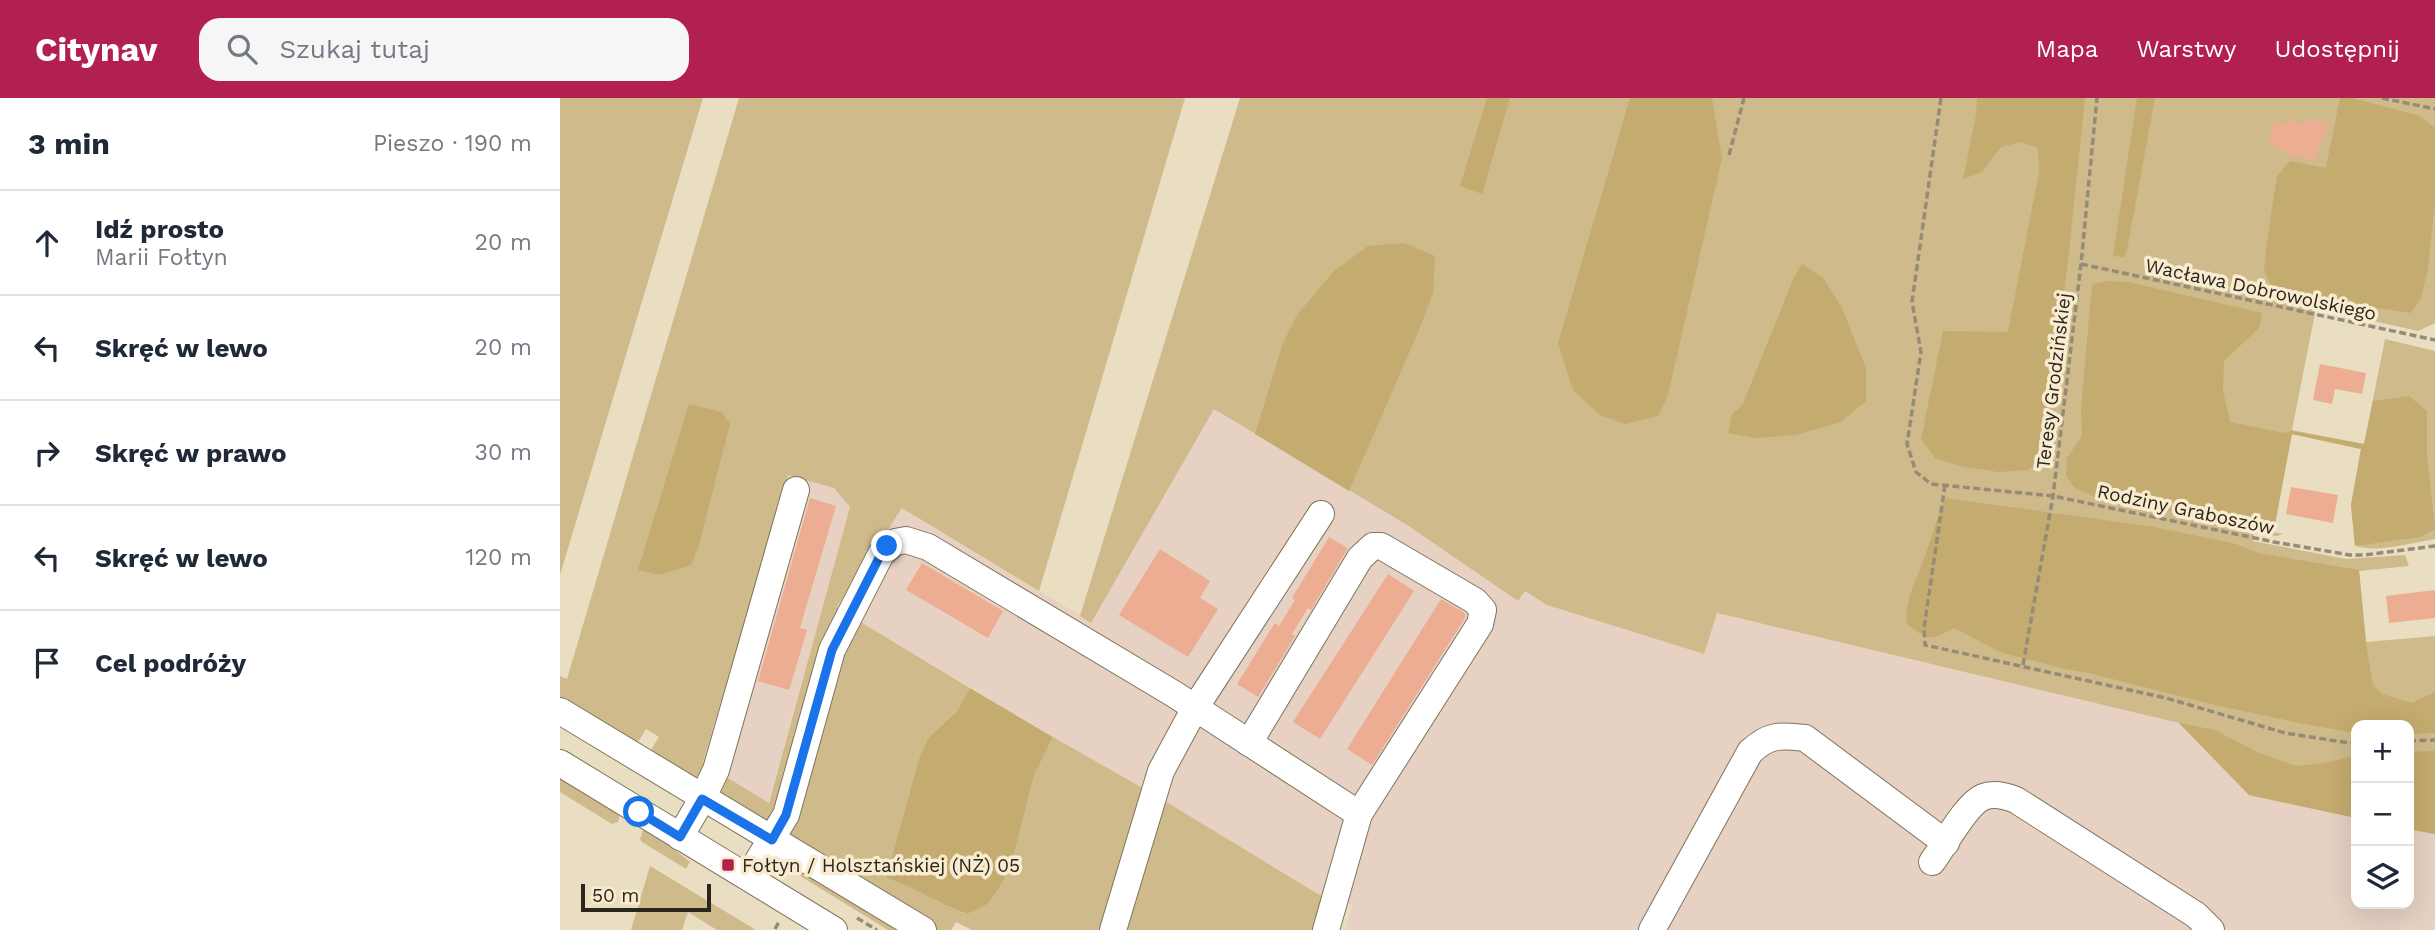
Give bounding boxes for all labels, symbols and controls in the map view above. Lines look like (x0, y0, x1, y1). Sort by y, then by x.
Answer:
search box (199, 18, 689, 81)
text: Citynav (35, 30, 157, 69)
icon: search (223, 30, 261, 68)
text: Szukaj tutaj (279, 34, 430, 64)
text: Mapa (2036, 35, 2098, 63)
text: Warstwy (2136, 35, 2237, 63)
text: Udostępnij (2275, 35, 2400, 63)
text: 3 min (28, 126, 110, 161)
text: Pieszo · 190 m (373, 130, 532, 157)
text: Idź prosto (95, 214, 224, 244)
icon: ahead (28, 224, 66, 262)
text: 20 m (475, 229, 532, 256)
text: Marii Fołtyn (95, 244, 228, 271)
street label: Wacława Dobrowolskiego (2143, 254, 2378, 325)
street label: Teresy Grodzińskiej (2031, 292, 2076, 470)
icon: left (28, 329, 66, 367)
text: Skręć w lewo (95, 333, 268, 363)
text: 20 m (475, 334, 532, 361)
icon: right (28, 434, 66, 472)
text: Skręć w prawo (95, 438, 287, 468)
text: 30 m (475, 439, 532, 466)
street label: Rodziny Graboszów (2095, 479, 2277, 540)
route end (871, 530, 902, 561)
icon: left (28, 539, 66, 577)
text: Skręć w lewo (95, 543, 268, 573)
text: 120 m (466, 544, 532, 571)
icon: arrive (28, 644, 66, 682)
text: Cel podróży (95, 648, 246, 678)
map controls (2351, 720, 2414, 909)
button: + (2351, 720, 2414, 783)
button: − (2351, 783, 2414, 846)
route start (623, 796, 654, 827)
button: layers (2351, 846, 2414, 909)
place label: Fołtyn / Holsztańskiej (NŻ) 05 (742, 854, 1020, 877)
marker: Fołtyn / Holsztańskiej (NŻ) 05 (720, 857, 736, 873)
scale bar (581, 881, 710, 913)
text: 50 m (592, 884, 639, 907)

